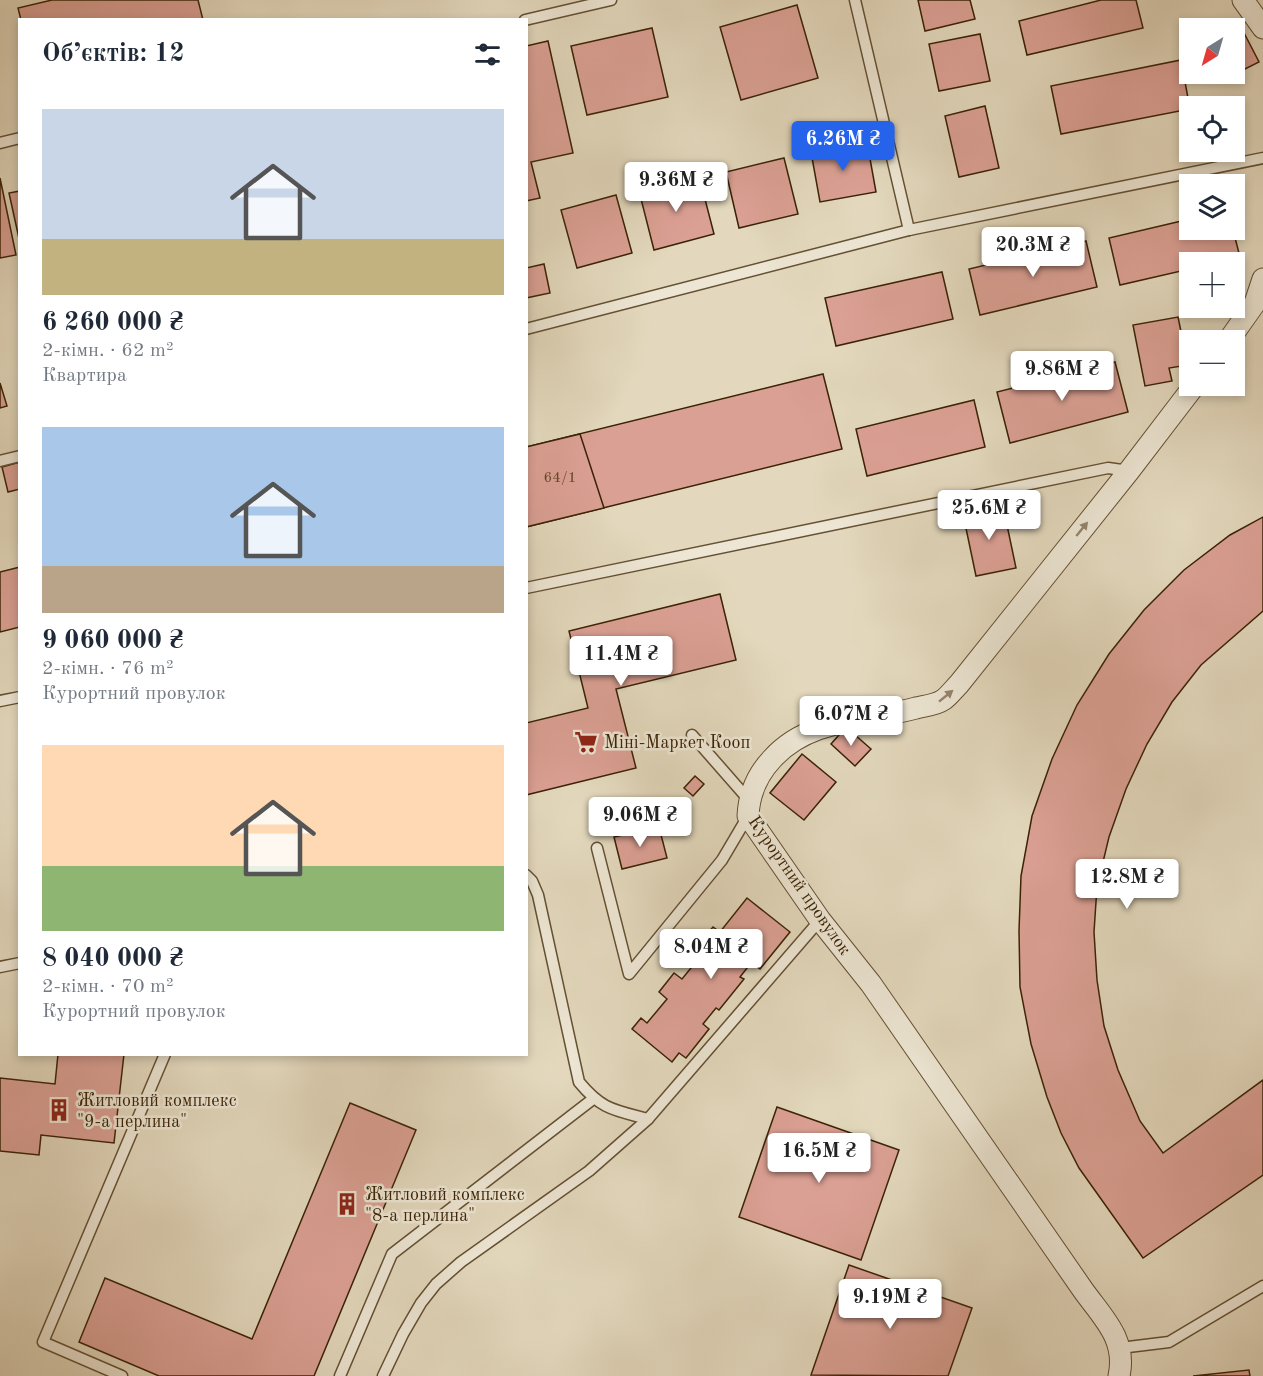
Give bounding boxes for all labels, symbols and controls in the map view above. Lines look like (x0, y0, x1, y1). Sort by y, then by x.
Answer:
north arrow (1179, 18, 1245, 84)
map controls (1179, 18, 1245, 396)
icon: filters (471, 38, 504, 71)
text: Об’єктів: 12 (42, 41, 184, 67)
button: locate (1179, 96, 1245, 162)
pin: 6.26M ₴ (788, 121, 898, 172)
text: 6.26M ₴ (806, 130, 880, 150)
icon: home (219, 148, 327, 256)
pin: 9.36M ₴ (621, 162, 731, 213)
text: 9.36M ₴ (639, 171, 713, 191)
button: layers (1179, 174, 1245, 240)
pin: 20.3M ₴ (978, 227, 1088, 278)
text: 20.3M ₴ (996, 236, 1070, 256)
button: + (1179, 252, 1245, 318)
text: 6 260 000 ₴ (42, 310, 184, 336)
button: − (1179, 330, 1245, 396)
text: 2-кімн. · 62 m² (42, 341, 174, 361)
pin: 9.86M ₴ (1007, 351, 1117, 402)
text: 9.86M ₴ (1025, 360, 1099, 380)
text: Квартира (42, 366, 127, 386)
icon: home (219, 466, 327, 574)
house number: 64/1 (544, 471, 576, 486)
pin: 25.6M ₴ (934, 490, 1044, 541)
text: 25.6M ₴ (952, 499, 1026, 519)
one-way arrow (1076, 522, 1088, 537)
text: 9 060 000 ₴ (42, 628, 184, 654)
pin: 11.4M ₴ (566, 636, 676, 687)
text: 11.4M ₴ (584, 645, 658, 665)
text: 2-кімн. · 76 m² (42, 659, 174, 679)
text: Курортний провулок (42, 684, 226, 704)
one-way arrow (938, 689, 954, 702)
pin: 6.07M ₴ (796, 696, 906, 747)
text: 6.07M ₴ (814, 705, 888, 725)
supermarket icon: Міні-Маркет Кооп (573, 729, 599, 755)
place label: Міні-Маркет Кооп (604, 734, 750, 752)
icon: home (219, 784, 327, 892)
pin: 9.06M ₴ (585, 797, 695, 848)
text: 9.06M ₴ (603, 806, 677, 826)
street label: Курортний провулок (744, 813, 854, 958)
pin: 12.8M ₴ (1072, 859, 1182, 910)
text: 12.8M ₴ (1090, 868, 1164, 888)
pin: 8.04M ₴ (656, 929, 766, 980)
text: 8.04M ₴ (674, 938, 748, 958)
text: 8 040 000 ₴ (42, 946, 184, 972)
text: 2-кімн. · 70 m² (42, 977, 174, 997)
text: Курортний провулок (42, 1002, 226, 1022)
place label: Житловий комплекс "9-а перлина" (77, 1092, 237, 1131)
building icon: Житловий комплекс "9-а перлина" (46, 1097, 72, 1123)
pin: 16.5M ₴ (764, 1133, 874, 1184)
text: 16.5M ₴ (782, 1142, 856, 1162)
place label: Житловий комплекс "8-а перлина" (365, 1186, 525, 1225)
building icon: Житловий комплекс "8-а перлина" (334, 1191, 360, 1217)
pin: 9.19M ₴ (835, 1279, 945, 1330)
text: 9.19M ₴ (853, 1288, 927, 1308)

